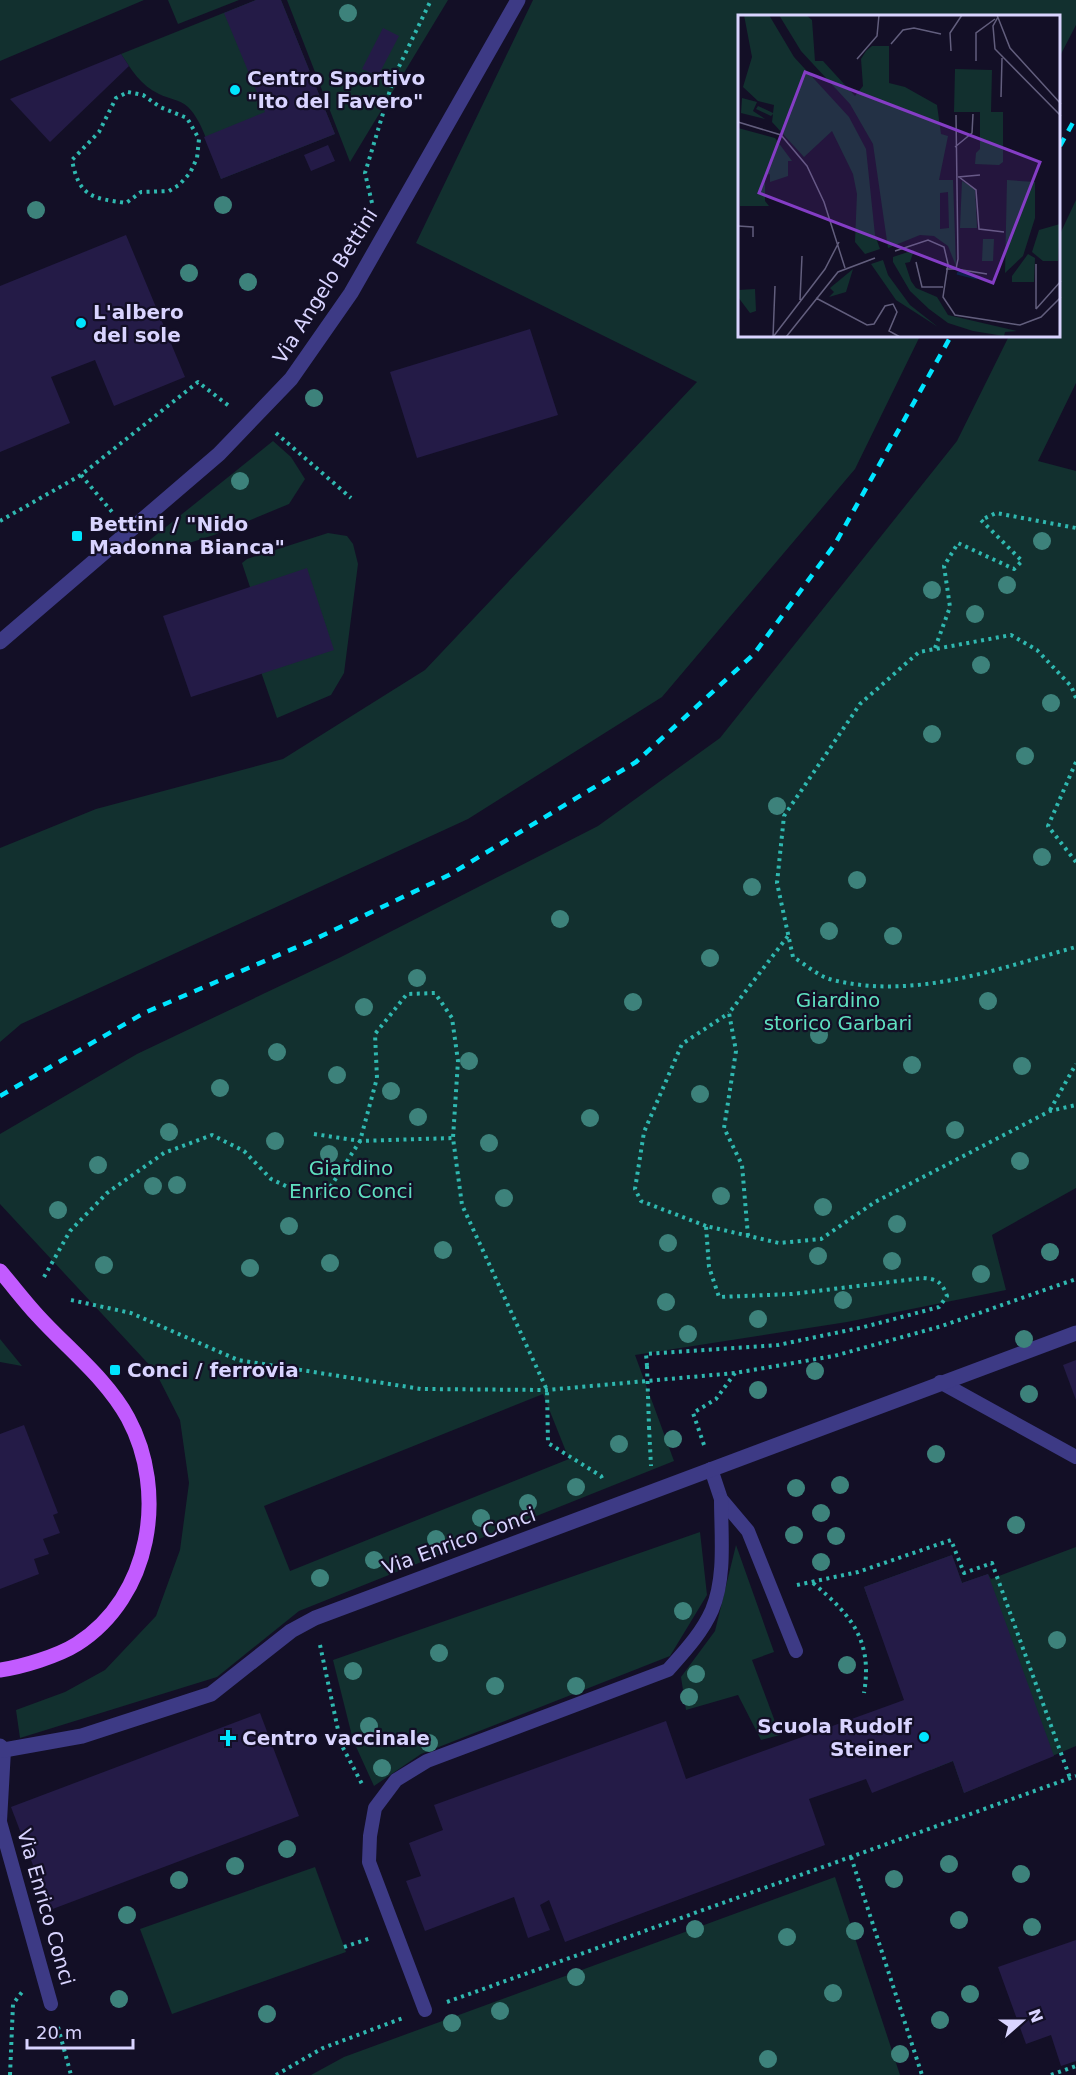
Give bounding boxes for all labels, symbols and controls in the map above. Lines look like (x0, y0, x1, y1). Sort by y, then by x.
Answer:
inset map (738, 15, 1061, 338)
place label: Centro Sportivo "Ito del Favero" (247, 66, 425, 113)
marker: Centro Sportivo "Ito del Favero" (228, 83, 242, 97)
street label: Via Angelo Bettini (268, 204, 382, 368)
place label: L'albero del sole (93, 300, 184, 347)
marker: L'albero del sole (74, 316, 88, 330)
place label: Bettini / "Nido Madonna Bianca" (89, 512, 285, 559)
marker: Bettini / "Nido Madonna Bianca" (70, 529, 84, 543)
park label: Giardino storico Garbari (764, 988, 912, 1035)
park label: Giardino Enrico Conci (289, 1156, 413, 1203)
place label: Conci / ferrovia (127, 1358, 299, 1382)
marker: Conci / ferrovia (108, 1363, 122, 1377)
street label: Via Enrico Conci (379, 1502, 539, 1580)
place label: Scuola Rudolf Steiner (757, 1714, 912, 1761)
place label: Centro vaccinale (242, 1726, 430, 1750)
marker: Centro vaccinale (219, 1729, 237, 1747)
marker: Scuola Rudolf Steiner (917, 1730, 931, 1744)
street label: Via Enrico Conci (12, 1826, 80, 1988)
north arrow (992, 1991, 1052, 2051)
text: N (1024, 2006, 1047, 2025)
scale bar (27, 2012, 134, 2050)
text: 20 m (36, 2022, 82, 2043)

